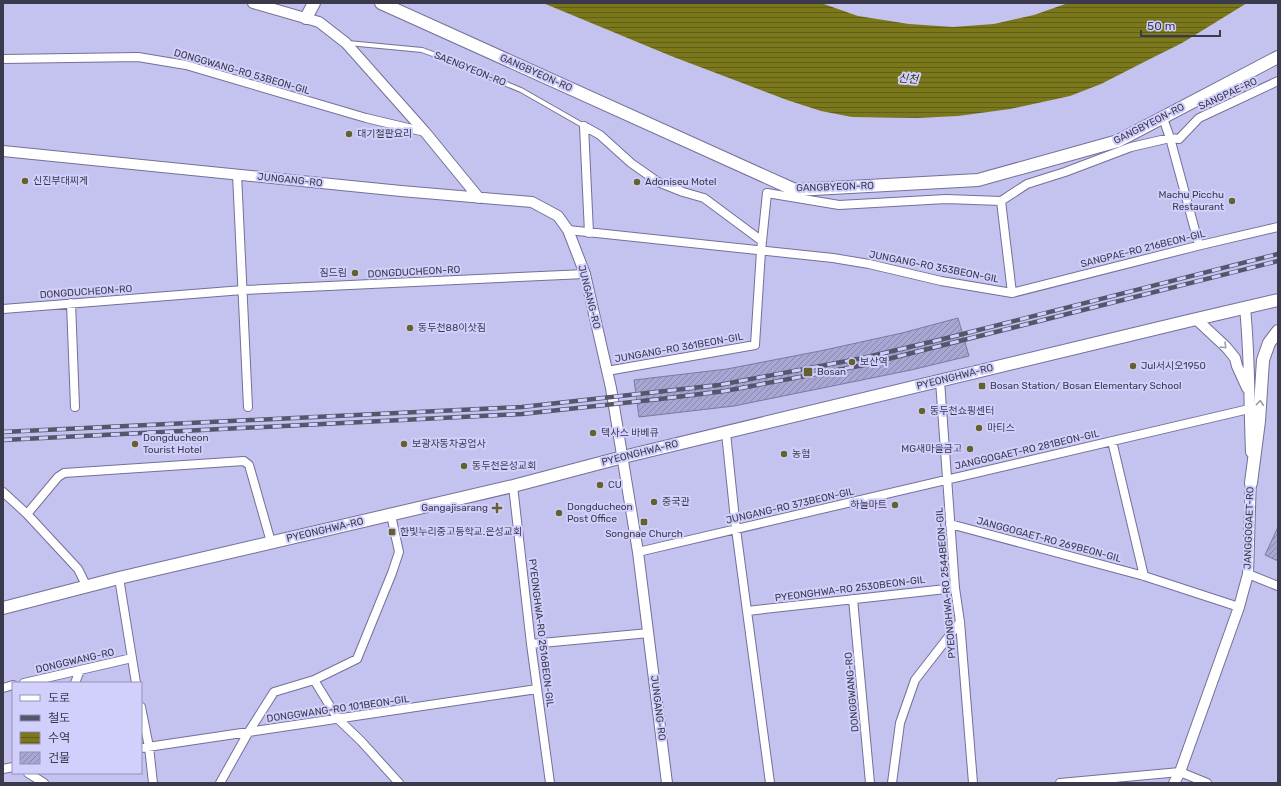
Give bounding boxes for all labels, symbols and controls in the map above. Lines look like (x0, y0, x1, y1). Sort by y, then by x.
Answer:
scale bar (1141, 12, 1220, 38)
text: 50 m (1147, 19, 1175, 33)
street label: DONGGWANG-RO 53BEON-GIL (173, 47, 312, 97)
street label: SAENGYEON-RO (432, 49, 508, 89)
street label: GANGBYEON-RO (498, 52, 574, 94)
water label: 신천 (897, 72, 920, 86)
street label: SANGPAE-RO (1197, 75, 1259, 113)
street label: GANGBYEON-RO (1112, 101, 1187, 147)
place label: 대기철판요리 (357, 128, 412, 140)
marker: 대기철판요리 (344, 129, 354, 139)
street label: JUNGANG-RO (257, 171, 323, 189)
place label: 신진부대찌게 (33, 175, 88, 187)
marker: 신진부대찌게 (20, 176, 30, 186)
place label: Adoniseu Motel (645, 176, 717, 188)
marker: Adoniseu Motel (632, 177, 642, 187)
street label: GANGBYEON-RO (796, 180, 874, 194)
place label: Machu Picchu Restaurant (1158, 189, 1224, 213)
marker: Machu Picchu Restaurant (1227, 196, 1237, 206)
street label: SANGPAE-RO 216BEON-GIL (1079, 228, 1207, 270)
street label: JUNGANG-RO 353BEON-GIL (868, 248, 1000, 286)
street label: DONGDUCHEON-RO (367, 264, 461, 280)
street label: JUNGANG-RO (575, 264, 603, 330)
place label: 짐드림 (319, 267, 347, 279)
marker: 짐드림 (350, 268, 360, 278)
street label: DONGDUCHEON-RO (39, 283, 133, 301)
place label: 동두천88이삿짐 (418, 322, 486, 334)
marker: 동두천88이삿짐 (405, 323, 415, 333)
street label: JUNGANG-RO 361BEON-GIL (614, 331, 745, 365)
one-way arrow (1219, 341, 1227, 349)
place label: 보산역 (860, 356, 888, 368)
marker: 보산역 (847, 357, 857, 367)
place label: Jul서시오1950 (1141, 360, 1206, 372)
marker: Jul서시오1950 (1128, 361, 1138, 371)
street label: PYEONGHWA-RO (915, 362, 995, 392)
marker: Bosan (802, 366, 814, 378)
place label: Bosan (817, 366, 846, 378)
place label: Bosan Station/ Bosan Elementary School (990, 380, 1181, 392)
marker: Bosan Station/ Bosan Elementary School (977, 381, 987, 391)
one-way arrow (1256, 400, 1265, 406)
place label: 동두천쇼핑센터 (930, 405, 994, 417)
marker: 동두천쇼핑센터 (917, 406, 927, 416)
place label: 마티스 (987, 422, 1015, 434)
marker: 마티스 (974, 423, 984, 433)
place label: 텍사스 바베큐 (601, 427, 659, 439)
street label: JANGGOGAET-RO 281BEON-GIL (953, 427, 1101, 473)
marker: 텍사스 바베큐 (588, 428, 598, 438)
place label: Dongducheon Tourist Hotel (143, 432, 209, 456)
place label: 보광자동차공업사 (412, 438, 486, 450)
street label: PYEONGHWA-RO (600, 438, 680, 468)
marker: Dongducheon Tourist Hotel (130, 439, 140, 449)
marker: 보광자동차공업사 (399, 439, 409, 449)
place label: MG새마을금고 (901, 443, 962, 455)
marker: MG새마을금고 (965, 444, 975, 454)
place label: 농협 (792, 448, 810, 460)
marker: 농협 (779, 449, 789, 459)
place label: 동두천은성교회 (472, 460, 536, 472)
marker: 동두천은성교회 (459, 461, 469, 471)
place label: CU (608, 479, 622, 491)
marker: CU (595, 480, 605, 490)
street label: JUNGANG-RO 373BEON-GIL (725, 485, 856, 527)
street label: JANGGOGAET-RO (1242, 486, 1256, 570)
place label: 중국관 (662, 496, 690, 508)
marker: 중국관 (649, 497, 659, 507)
place label: 하늘마트 (850, 499, 887, 511)
marker: 하늘마트 (890, 500, 900, 510)
place label: Dongducheon Post Office (567, 501, 633, 525)
place label: Gangajisarang (421, 502, 488, 514)
marker: Gangajisarang (491, 502, 503, 514)
street label: PYEONGHWA-RO 2544BEON-GIL (933, 507, 959, 659)
marker: Dongducheon Post Office (554, 508, 564, 518)
street label: PYEONGHWA-RO (285, 515, 365, 545)
street label: JANGGOGAET-RO 269BEON-GIL (975, 515, 1123, 565)
marker: Songnae Church (639, 517, 649, 527)
place label: 한빛누리중고등학교.은성교회 (400, 526, 522, 538)
marker: 한빛누리중고등학교.은성교회 (387, 527, 397, 537)
place label: Songnae Church (605, 528, 683, 540)
street label: PYEONGHWA-RO 2516BEON-GIL (526, 558, 556, 708)
street label: PYEONGHWA-RO 2530BEON-GIL (774, 574, 926, 604)
street label: DONGGWANG-RO (34, 646, 116, 676)
street label: DONGGWANG-RO (842, 651, 861, 733)
street label: JUNGANG-RO (648, 675, 668, 741)
legend (12, 682, 142, 774)
text: 도로 (48, 691, 70, 705)
street label: DONGGWANG-RO 101BEON-GIL (266, 693, 411, 725)
text: 철도 (48, 711, 70, 725)
text: 수역 (48, 731, 70, 745)
text: 건물 (48, 751, 70, 765)

